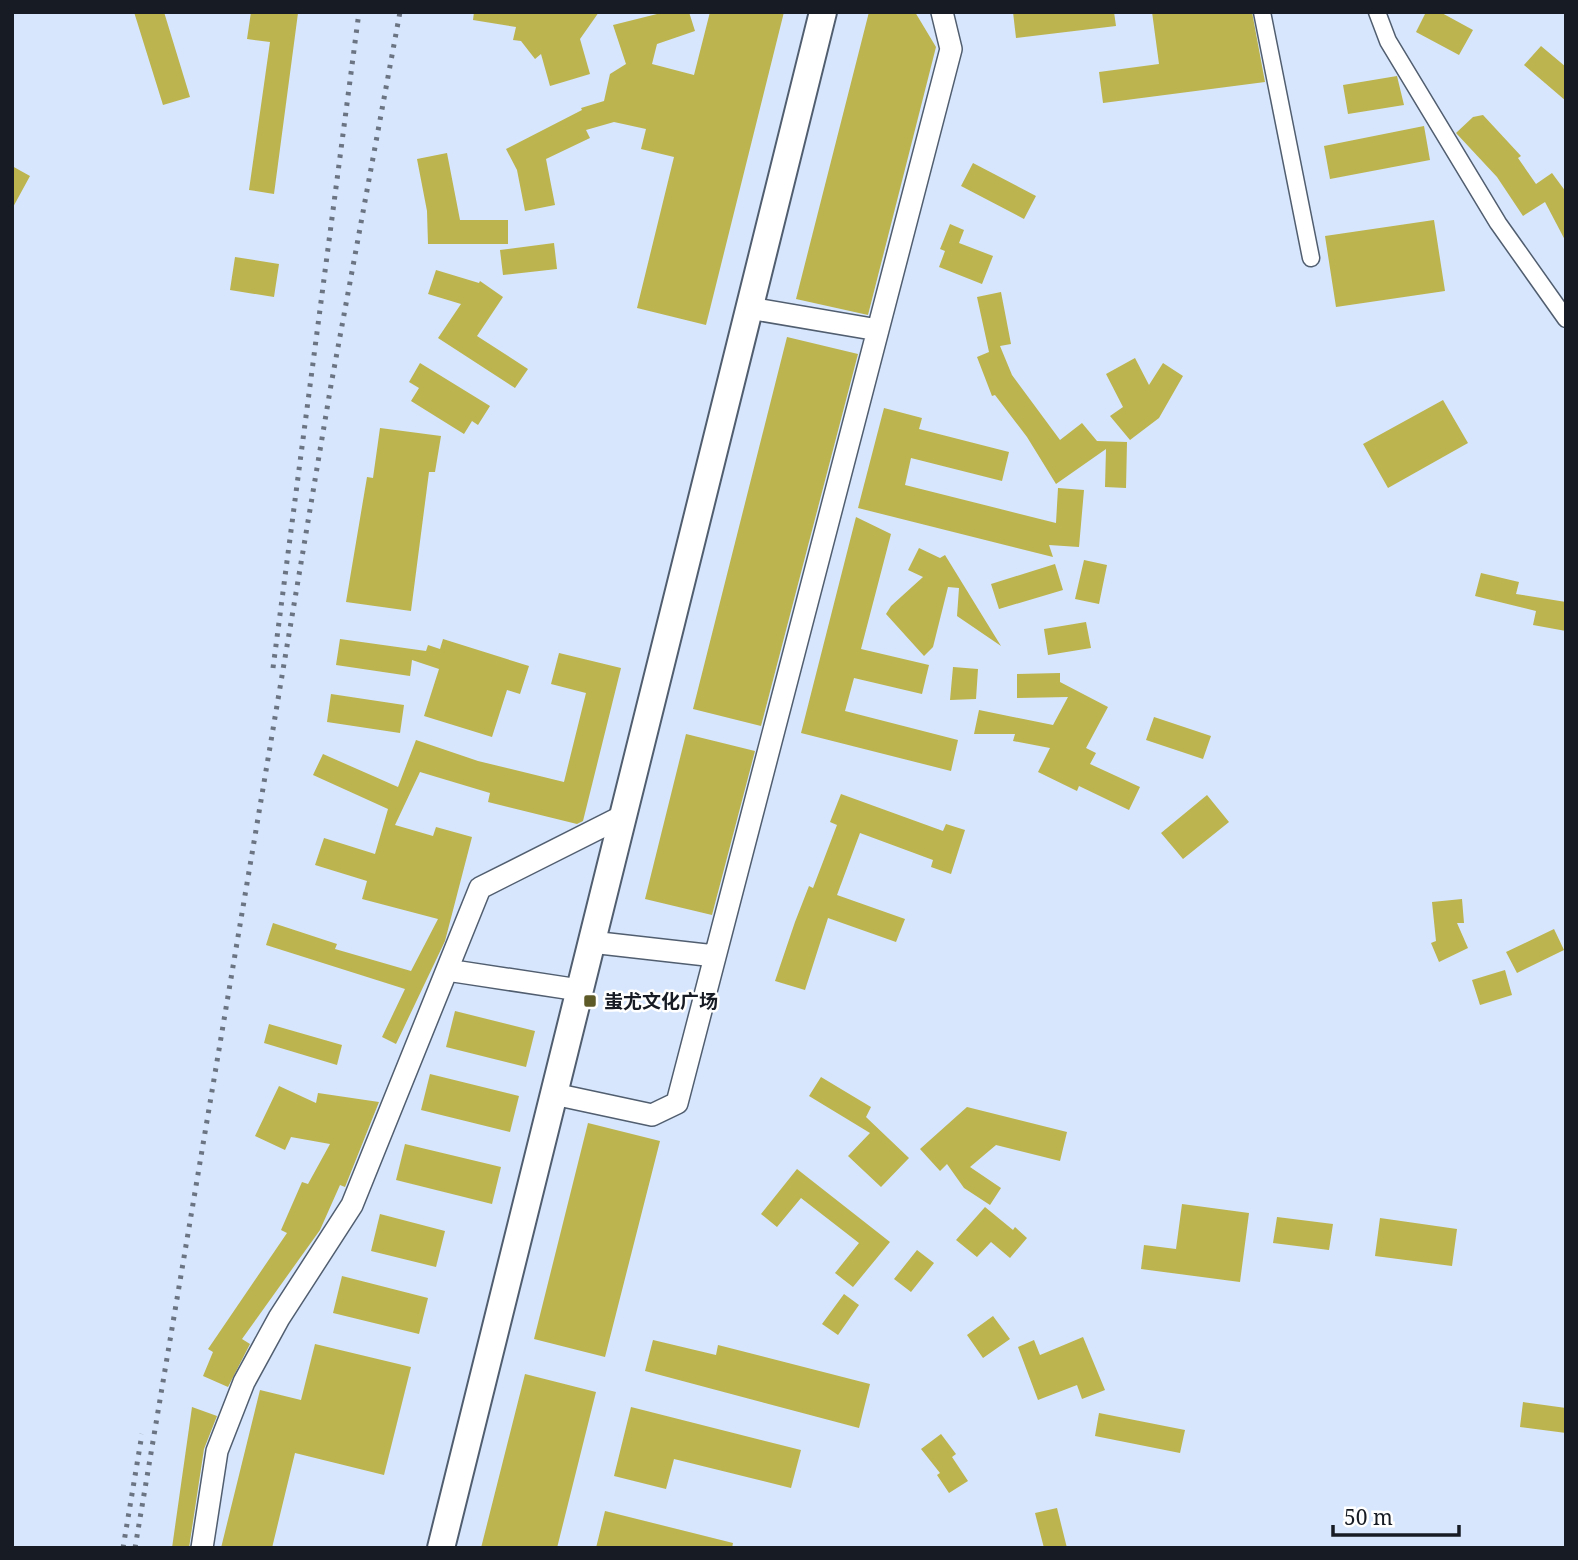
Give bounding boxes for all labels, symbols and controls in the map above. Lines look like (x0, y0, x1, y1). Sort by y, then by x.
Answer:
place label: 蚩尤文化广场 (604, 988, 718, 1014)
marker: 蚩尤文化广场 (582, 993, 598, 1009)
scale bar (1333, 1494, 1459, 1538)
text: 50 m (1344, 1503, 1393, 1531)

